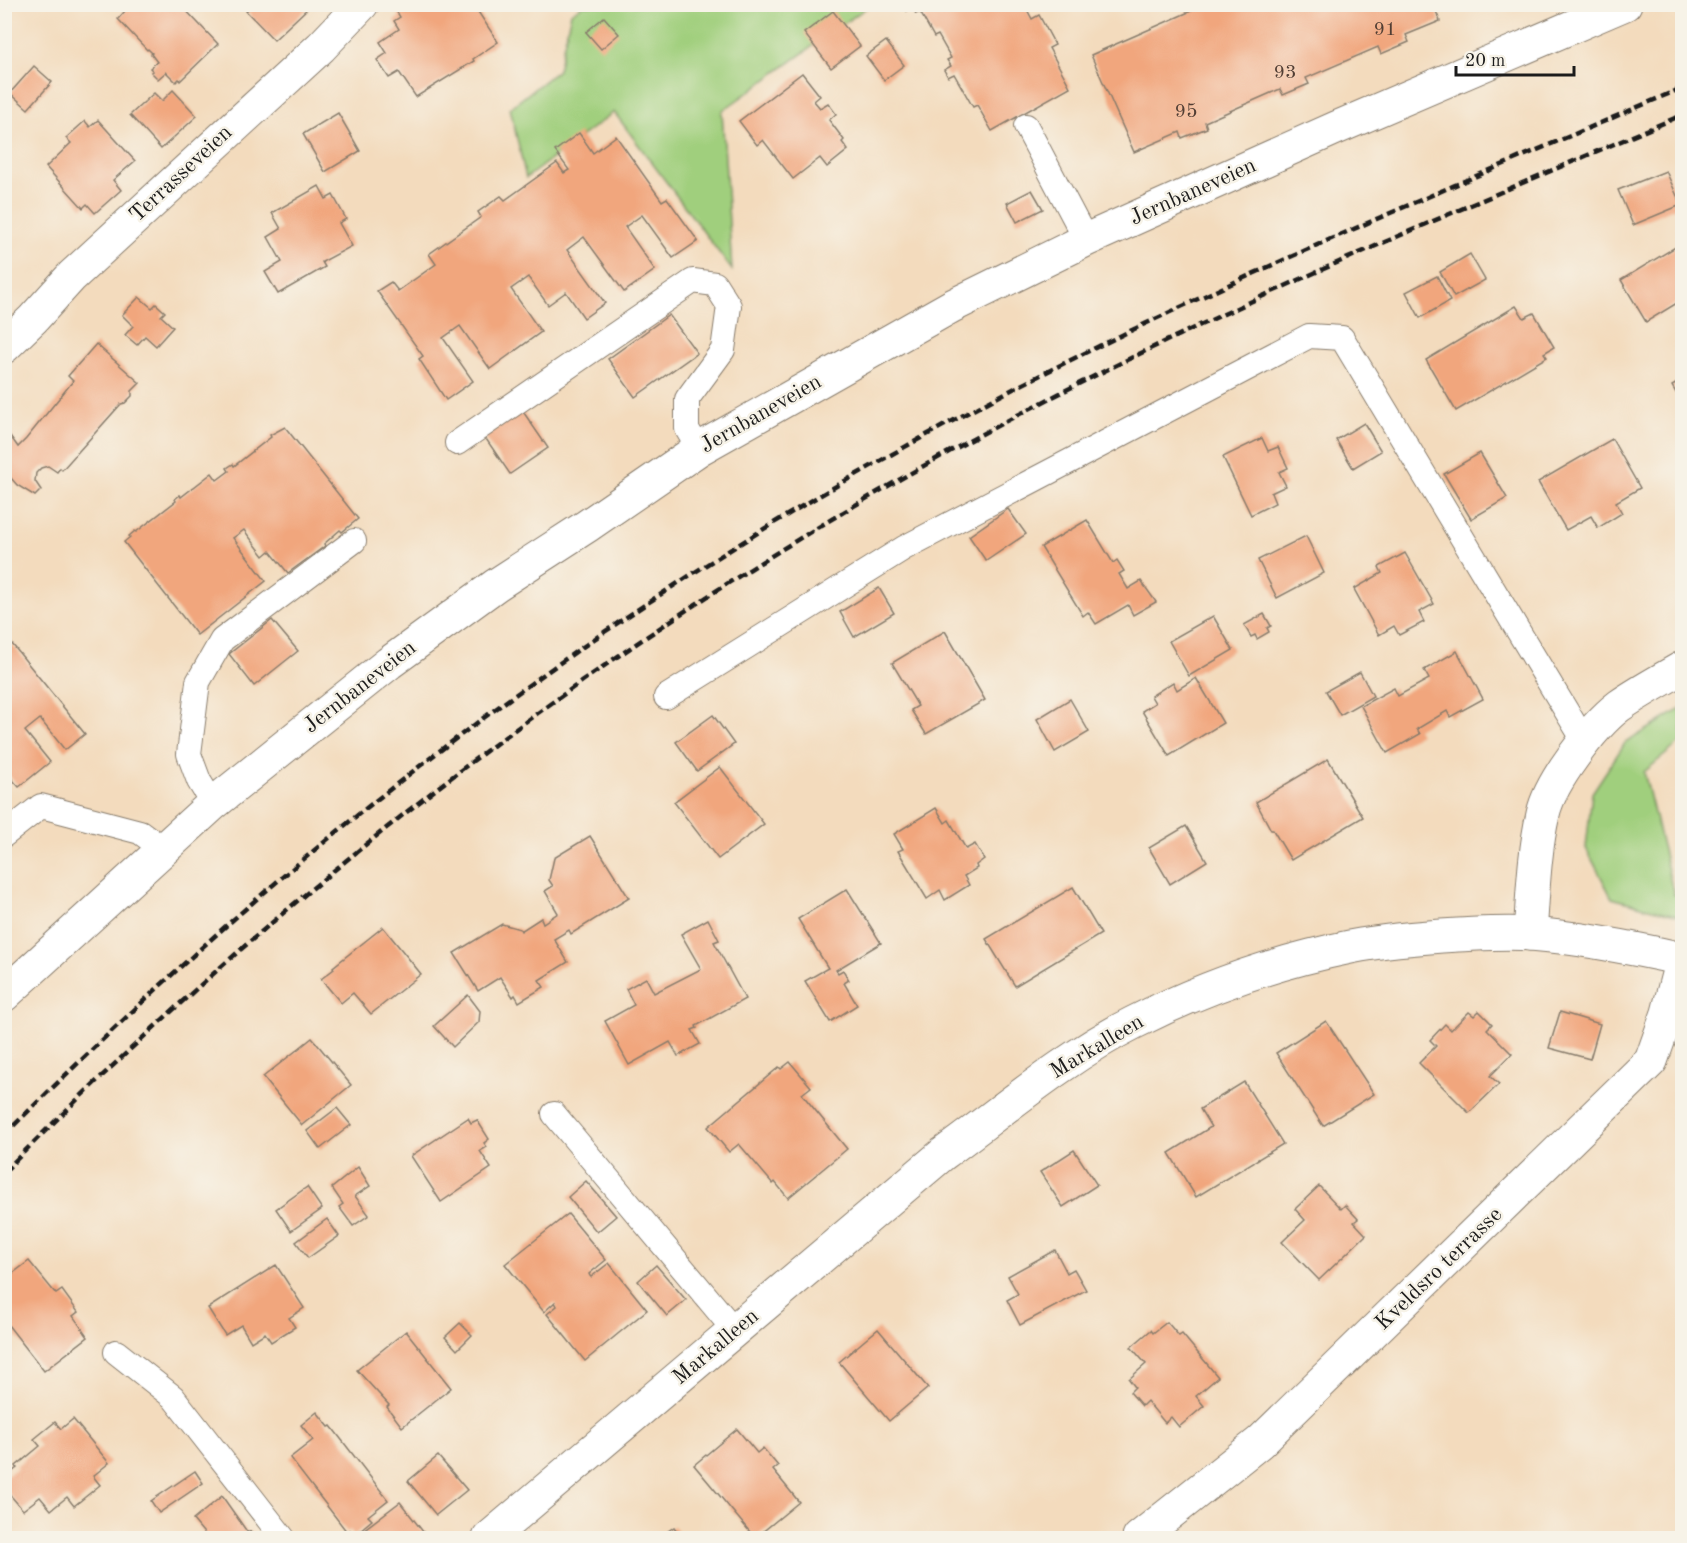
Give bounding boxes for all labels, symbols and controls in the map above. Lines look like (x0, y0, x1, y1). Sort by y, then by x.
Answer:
house number: 91 (1373, 20, 1397, 40)
scale bar (1456, 39, 1574, 77)
text: 20 m (1465, 52, 1505, 70)
house number: 93 (1273, 63, 1297, 83)
house number: 95 (1174, 102, 1198, 122)
street label: Terrasseveien (126, 121, 237, 227)
street label: Jernbaneveien (1127, 154, 1260, 230)
street label: Jernbaneveien (697, 370, 825, 457)
street label: Jernbaneveien (300, 636, 420, 737)
street label: Markalleen (1046, 1011, 1148, 1083)
street label: Kveldsro terrasse (1372, 1203, 1506, 1335)
street label: Markalleen (669, 1305, 763, 1389)

